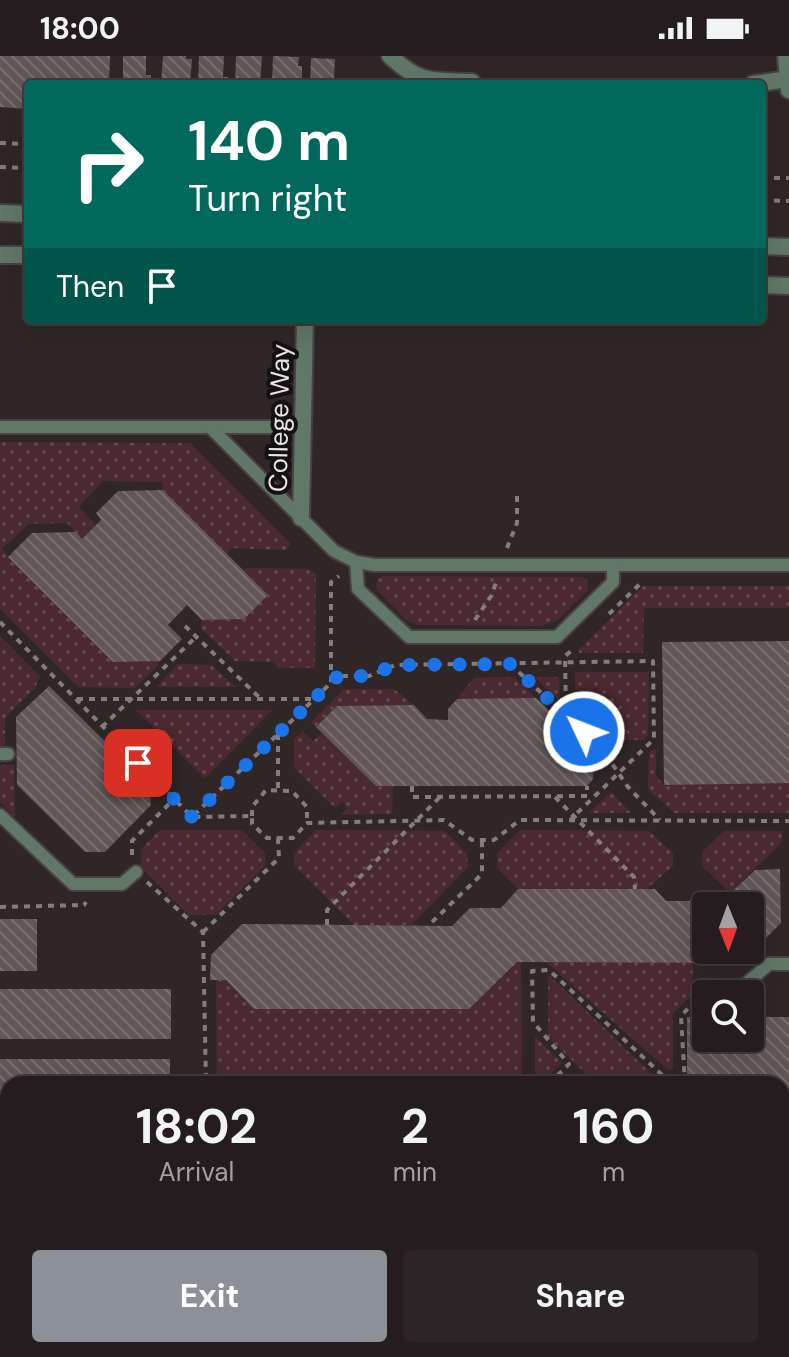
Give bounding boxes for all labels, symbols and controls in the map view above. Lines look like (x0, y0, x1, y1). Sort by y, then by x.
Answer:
text: 18:00 (40, 9, 120, 48)
text: 140 m (188, 104, 350, 177)
icon: right (56, 112, 160, 216)
text: Turn right (188, 175, 347, 222)
icon: arrive (140, 264, 184, 308)
text: Then (56, 267, 124, 306)
street label: College Way (261, 344, 297, 492)
position arrow (542, 690, 626, 774)
pin (104, 729, 172, 797)
icon: arrive (116, 741, 160, 785)
north arrow (692, 892, 764, 964)
map controls (692, 892, 764, 1052)
button: search (692, 980, 764, 1052)
text: 18:02 (136, 1095, 257, 1158)
text: 2 (401, 1095, 429, 1158)
text: 160 (573, 1095, 654, 1158)
text: Arrival (158, 1155, 234, 1189)
text: min (393, 1155, 437, 1189)
text: m (602, 1155, 625, 1189)
button: Exit (32, 1250, 387, 1342)
button: Share (403, 1250, 758, 1342)

